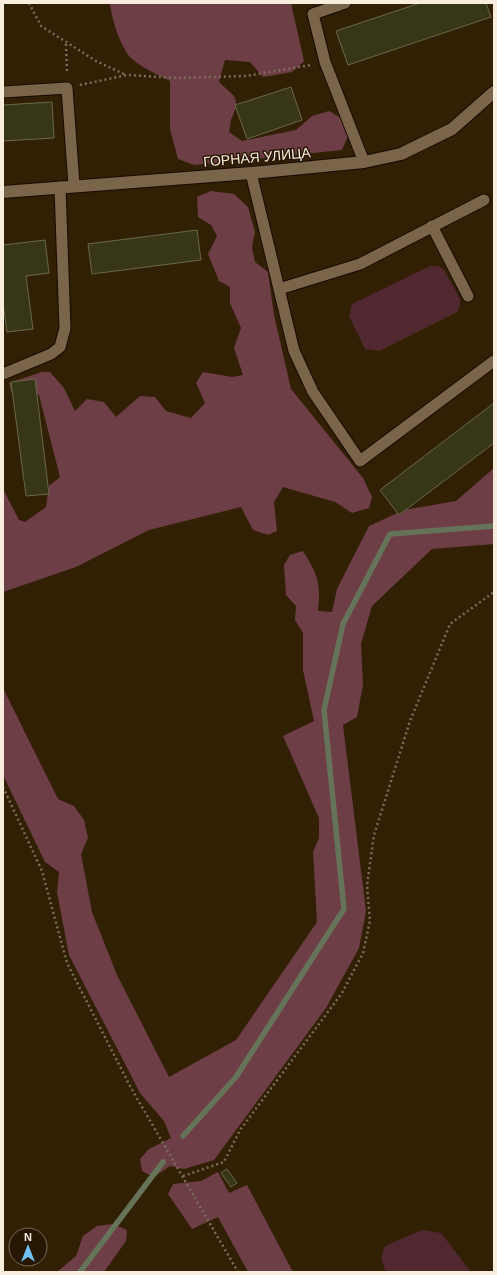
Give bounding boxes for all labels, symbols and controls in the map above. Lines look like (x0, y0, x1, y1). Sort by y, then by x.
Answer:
street label: ГОРНАЯ УЛИЦА (203, 144, 312, 170)
north arrow (8, 1227, 48, 1267)
text: N (24, 1231, 32, 1243)

